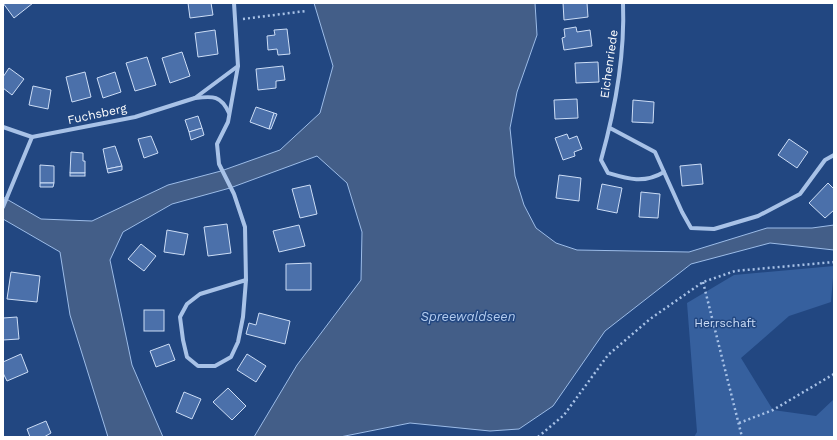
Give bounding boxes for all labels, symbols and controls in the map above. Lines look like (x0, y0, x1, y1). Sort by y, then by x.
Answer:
street label: Eichenriede (597, 29, 621, 99)
street label: Fuchsberg (66, 101, 128, 127)
water label: Spreewaldseen (421, 309, 516, 324)
park label: Herrschaft (694, 316, 756, 330)

